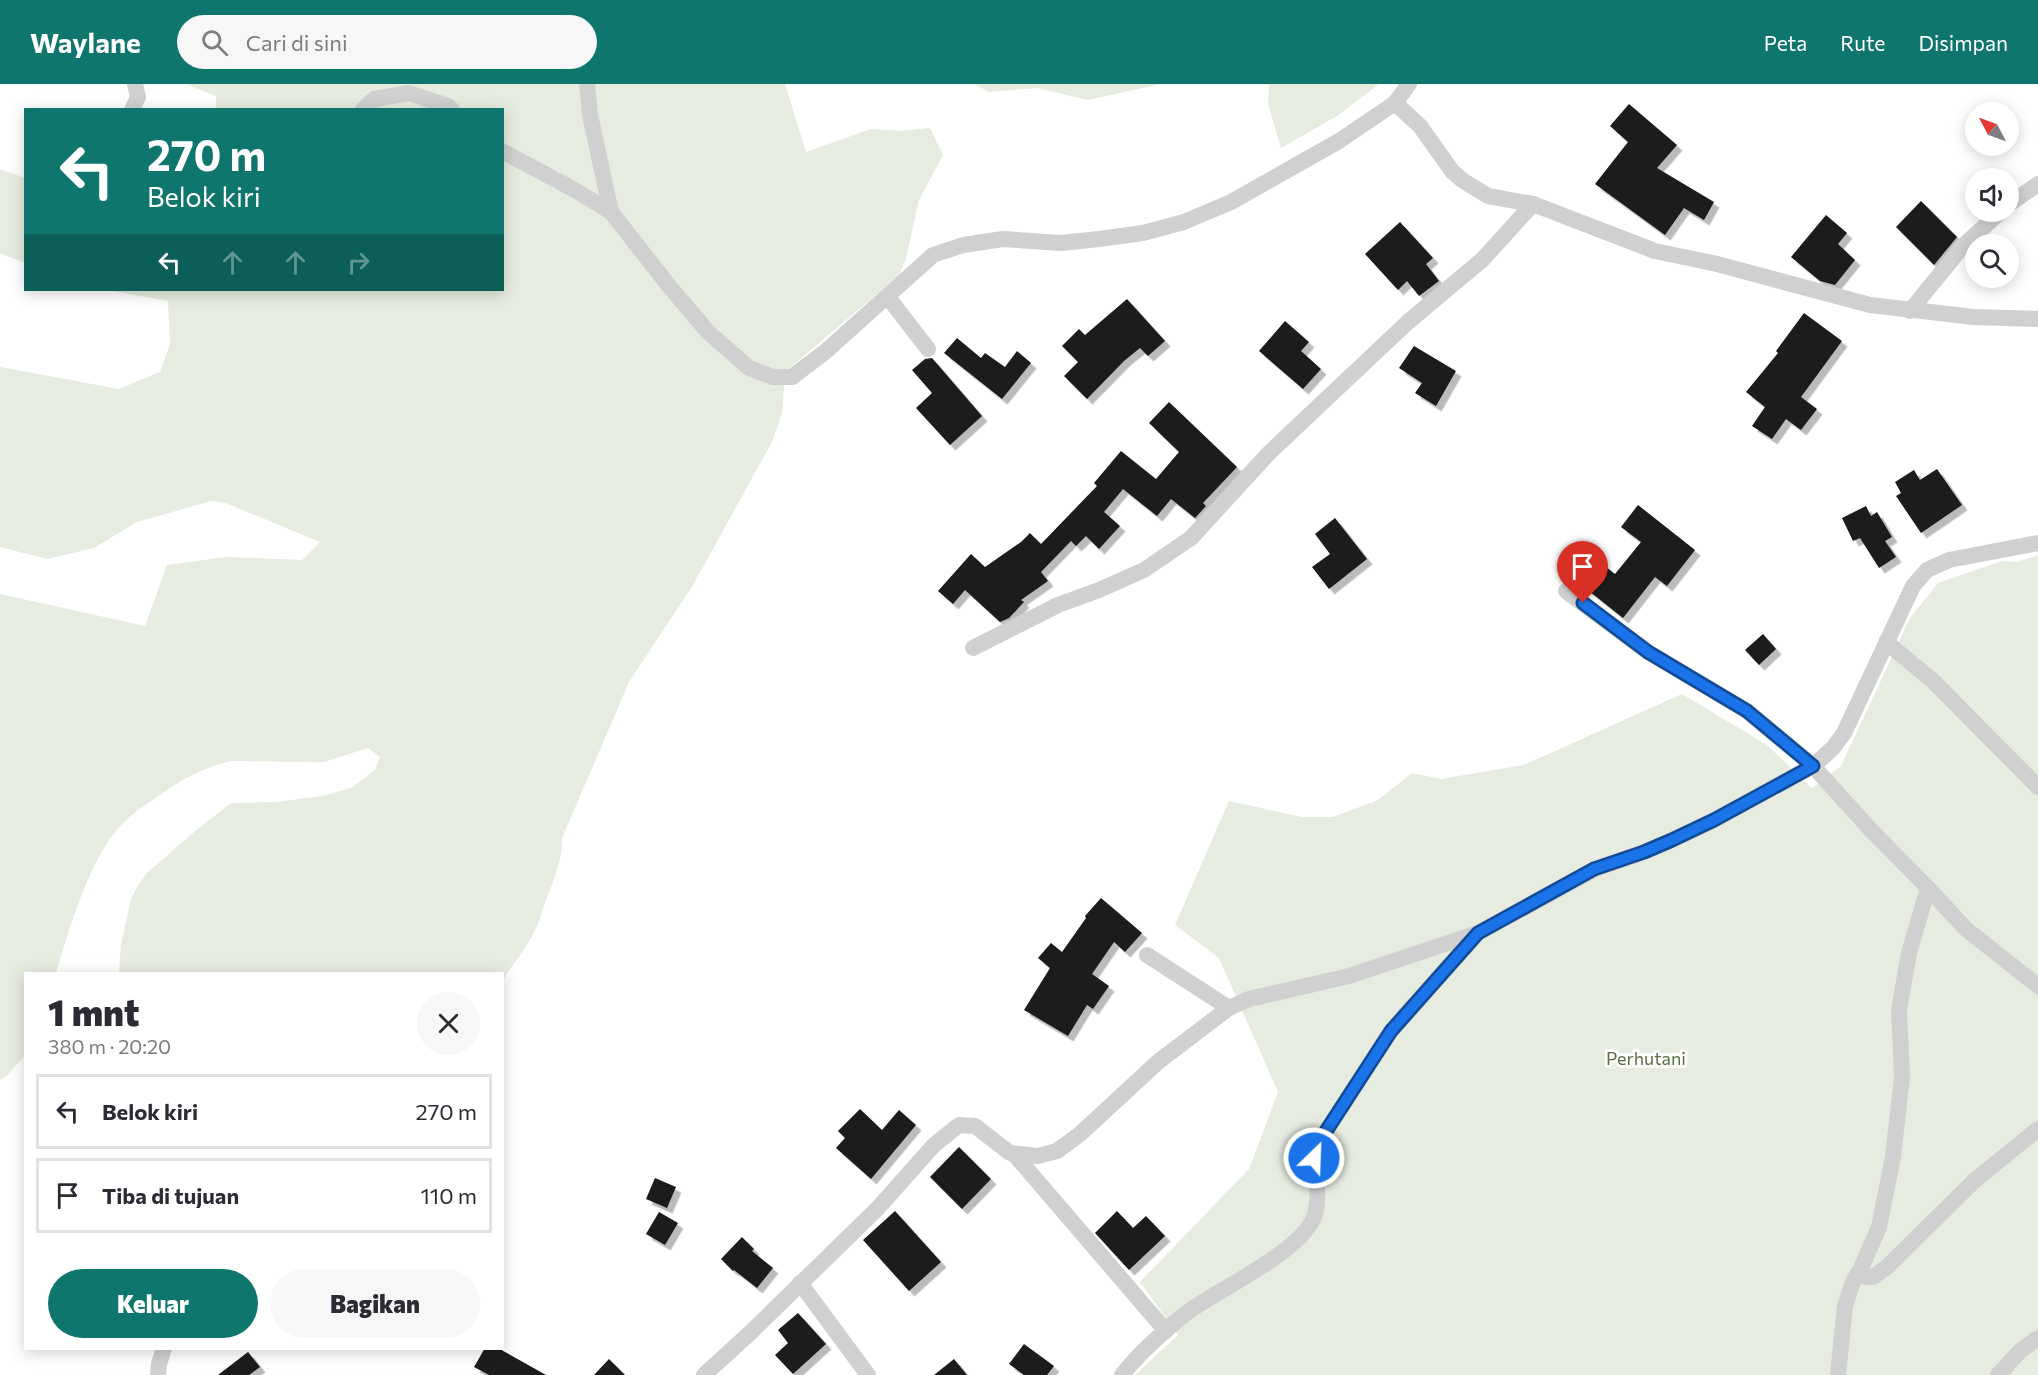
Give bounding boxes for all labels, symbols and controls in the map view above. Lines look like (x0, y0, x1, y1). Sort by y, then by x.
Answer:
search box (177, 15, 597, 69)
text: Waylane (30, 25, 141, 59)
icon: search (198, 26, 231, 59)
text: Cari di sini (246, 29, 348, 56)
text: Peta (1764, 30, 1807, 55)
text: Rute (1840, 30, 1885, 55)
text: Disimpan (1918, 30, 2008, 55)
north arrow (1965, 102, 2019, 156)
map controls (1965, 102, 2019, 288)
text: 270 m (147, 128, 266, 180)
icon: left (48, 132, 126, 210)
button: sound (1965, 168, 2019, 222)
text: Belok kiri (147, 180, 261, 213)
button: search (1965, 234, 2019, 288)
icon: left (153, 246, 186, 279)
icon: ahead (216, 246, 249, 279)
icon: ahead (279, 246, 312, 279)
icon: right (342, 246, 375, 279)
pin (1557, 541, 1608, 603)
icon: arrive (1566, 550, 1599, 583)
text: 1 mnt (48, 989, 139, 1033)
button: close (417, 992, 480, 1055)
text: 380 m · 20:20 (48, 1034, 171, 1058)
park label: Perhutani (1606, 1047, 1686, 1069)
icon: left (51, 1095, 84, 1128)
text: Belok kiri (102, 1098, 198, 1125)
text: 270 m (416, 1098, 477, 1125)
position arrow (1282, 1126, 1346, 1190)
icon: arrive (51, 1179, 84, 1212)
text: Tiba di tujuan (102, 1182, 239, 1209)
text: 110 m (420, 1182, 477, 1209)
button: Keluar (48, 1269, 258, 1338)
button: Bagikan (270, 1269, 480, 1338)

